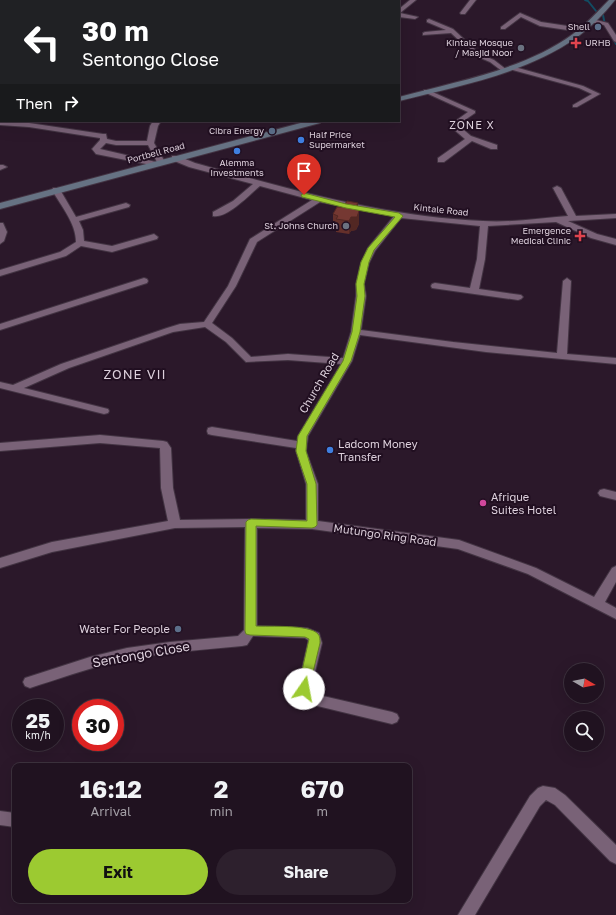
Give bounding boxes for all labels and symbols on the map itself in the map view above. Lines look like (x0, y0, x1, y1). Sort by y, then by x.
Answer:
place label: Shell (568, 21, 590, 32)
marker: Shell (593, 22, 603, 32)
place label: Kintale Mosque / Masjid Noor (446, 37, 513, 58)
marker: URHB (570, 37, 582, 49)
place label: URHB (585, 37, 611, 48)
marker: Kintale Mosque / Masjid Noor (516, 43, 526, 53)
district label: ZONE X (449, 118, 495, 131)
place label: Cibra Energy (209, 125, 264, 136)
marker: Cibra Energy (267, 126, 277, 136)
place label: Half Price Supermarket (309, 129, 365, 150)
marker: Half Price Supermarket (296, 135, 306, 145)
street label: Portbell Road (126, 140, 186, 166)
marker: Alemma Investments (232, 146, 242, 156)
pin (287, 154, 321, 195)
place label: Alemma Investments (210, 157, 264, 178)
street label: Kintale Road (413, 201, 469, 218)
place label: St. Johns Church (264, 220, 338, 231)
marker: St. Johns Church (341, 221, 351, 231)
place label: Emergence Medical Clinic (511, 225, 571, 246)
marker: Emergence Medical Clinic (574, 230, 586, 242)
street label: Church Road (296, 350, 341, 415)
district label: ZONE VII (103, 366, 167, 382)
place label: Ladcom Money Transfer (338, 437, 418, 463)
marker: Ladcom Money Transfer (325, 445, 335, 455)
place label: Afrique Suites Hotel (491, 490, 557, 516)
marker: Afrique Suites Hotel (478, 498, 488, 508)
street label: Mutungo Ring Road (333, 521, 437, 548)
place label: Water For People (79, 622, 170, 635)
marker: Water For People (173, 624, 183, 634)
street label: Sentongo Close (91, 638, 191, 670)
north arrow (564, 663, 604, 703)
position arrow (283, 668, 325, 710)
speed limit sign: 30 (72, 699, 124, 751)

